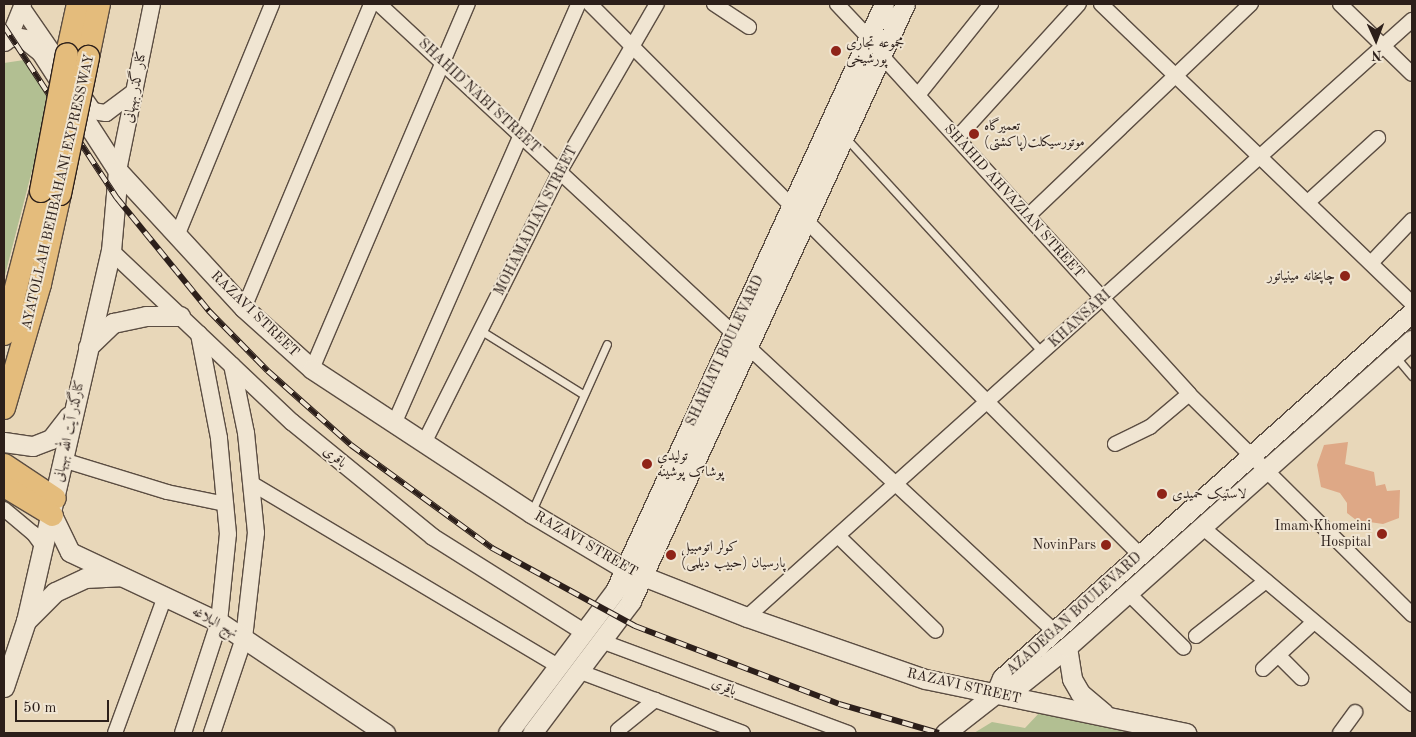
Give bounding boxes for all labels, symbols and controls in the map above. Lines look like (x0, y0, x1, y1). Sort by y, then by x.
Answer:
north arrow (1351, 15, 1401, 65)
street label: SHAHID NABI STREET (415, 35, 543, 157)
place label: مجموعه تجاری پورشیخی (846, 35, 904, 68)
marker: مجموعه تجاری پورشیخی (830, 45, 842, 57)
text: N (1371, 48, 1382, 62)
street label: کنار گذر بهبهانی (120, 50, 150, 124)
street label: AYATOLLAH BEHBAHANI EXPRESSWAY (18, 53, 98, 331)
place label: تعمیرگاه موتورسیکلت(پاکشتی) (984, 118, 1085, 150)
street label: SHAHID AHVAZIAN STREET (940, 121, 1088, 281)
marker: تعمیرگاه موتورسیکلت(پاکشتی) (968, 128, 980, 140)
street label: MOHAMADIAN STREET (491, 143, 581, 299)
street label: RAZAVI STREET (207, 267, 303, 361)
place label: چاپخانه مینیاتور (1267, 268, 1335, 284)
marker: چاپخانه مینیاتور (1339, 270, 1351, 282)
street label: SHARIATI BOULEVARD (683, 273, 767, 429)
street label: KHANSARI (1046, 287, 1114, 351)
street label: کنارگذر آیت الله بهبهانی (50, 379, 88, 483)
street label: باقری (320, 442, 350, 472)
place label: تولیدی پوشاک پوشینه (657, 448, 724, 481)
marker: تولیدی پوشاک پوشینه (641, 458, 653, 470)
place label: لاستیک حمیدی (1172, 486, 1246, 502)
marker: لاستیک حمیدی (1156, 488, 1168, 500)
street label: RAZAVI STREET (531, 508, 641, 580)
place label: Imam Khomeini Hospital (1275, 518, 1371, 550)
marker: Imam Khomeini Hospital (1375, 527, 1389, 541)
place label: NovinPars (1032, 537, 1096, 553)
place label: کولر اتومبیل پارسیان (حبیب دیلمی) (681, 539, 785, 572)
marker: NovinPars (1100, 539, 1112, 551)
marker: کولر اتومبیل پارسیان (حبیب دیلمی) (665, 549, 677, 561)
street label: AZADEGAN BOULEVARD (1003, 549, 1145, 679)
street label: نهج البلاغه (189, 603, 241, 641)
street label: RAZAVI STREET (905, 665, 1023, 707)
street label: باقری (709, 675, 739, 699)
scale bar (18, 690, 111, 722)
text: 50 m (23, 701, 57, 716)

